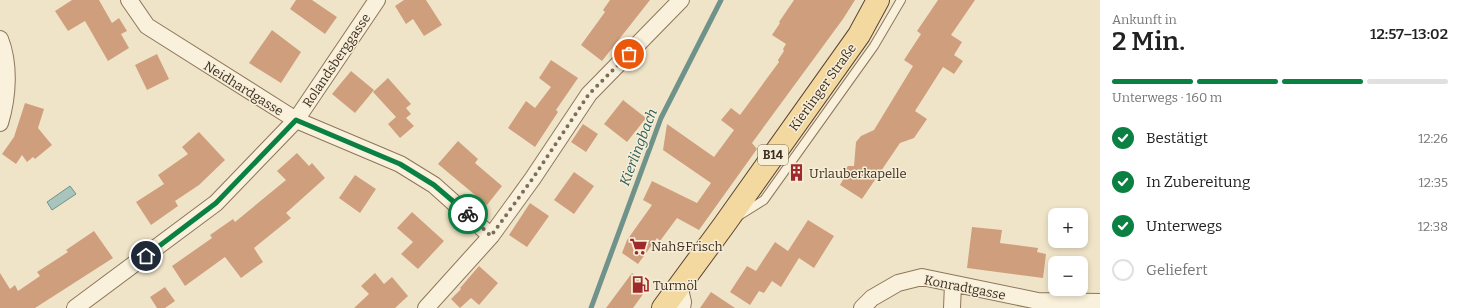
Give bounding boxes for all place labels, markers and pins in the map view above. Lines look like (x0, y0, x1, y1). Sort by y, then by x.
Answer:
pin (612, 37, 646, 71)
building icon: Urlauberkapelle (786, 163, 806, 183)
place label: Urlauberkapelle (809, 166, 907, 181)
supermarket icon: Nah&Frisch (628, 236, 648, 256)
pin (129, 239, 163, 273)
place label: Nah&Frisch (651, 239, 723, 254)
fuel station icon: Turmöl (630, 275, 650, 295)
place label: Turmöl (653, 278, 698, 293)

